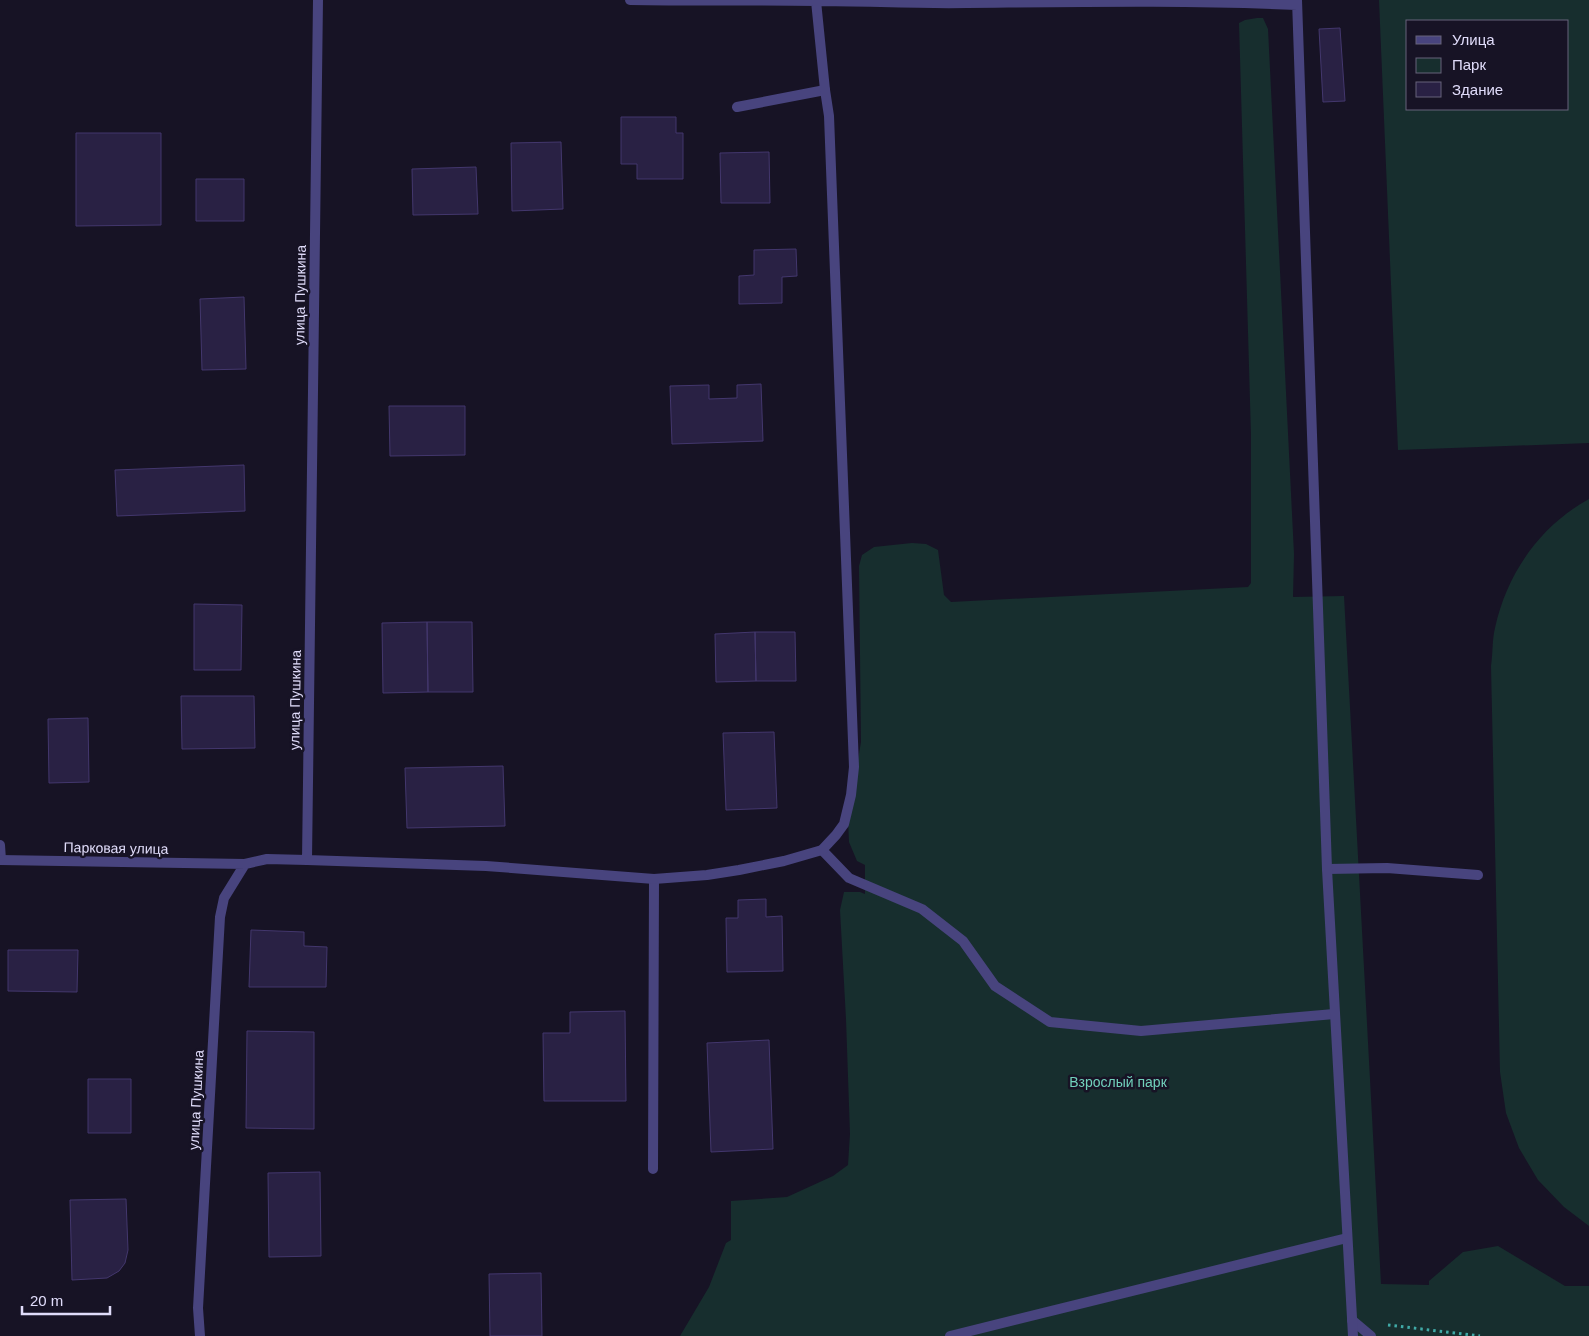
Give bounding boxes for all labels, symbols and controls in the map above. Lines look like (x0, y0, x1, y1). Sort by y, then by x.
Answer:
legend (1406, 20, 1569, 110)
text: Улица (1452, 31, 1495, 48)
text: Парк (1452, 56, 1486, 73)
text: Здание (1452, 81, 1503, 98)
street label: улица Пушкина (291, 245, 309, 345)
street label: улица Пушкина (286, 650, 304, 750)
street label: Парковая улица (64, 839, 169, 857)
street label: улица Пушкина (185, 1049, 207, 1150)
park label: Взрослый парк (1069, 1074, 1168, 1090)
scale bar (22, 1284, 110, 1316)
text: 20 m (30, 1292, 63, 1309)

